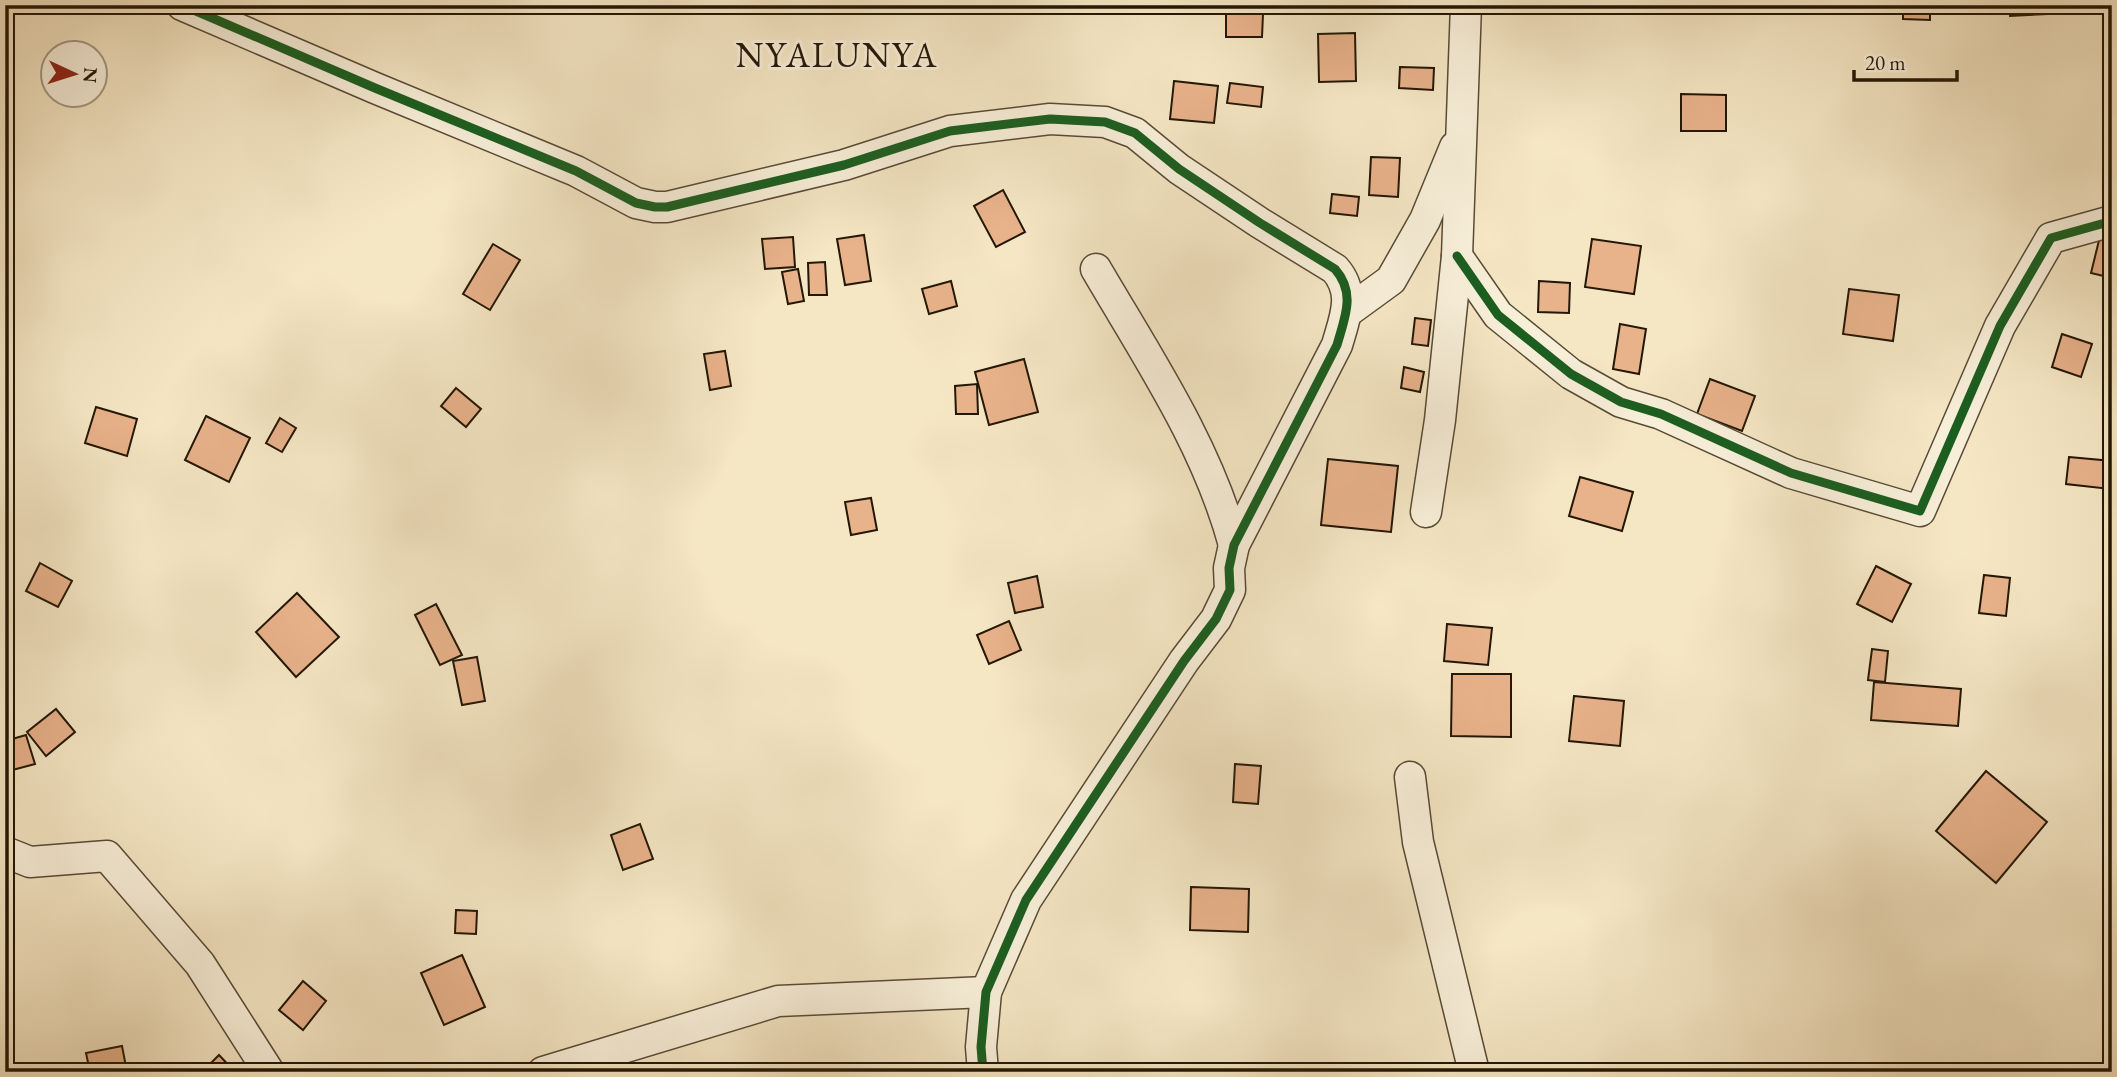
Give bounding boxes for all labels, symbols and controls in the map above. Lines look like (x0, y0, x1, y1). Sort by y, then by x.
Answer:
district label: NYALUNYA (735, 32, 939, 77)
north arrow (38, 38, 108, 108)
scale bar (1854, 38, 1958, 82)
text: 20 m (1865, 49, 1906, 76)
text: N (77, 67, 103, 84)

